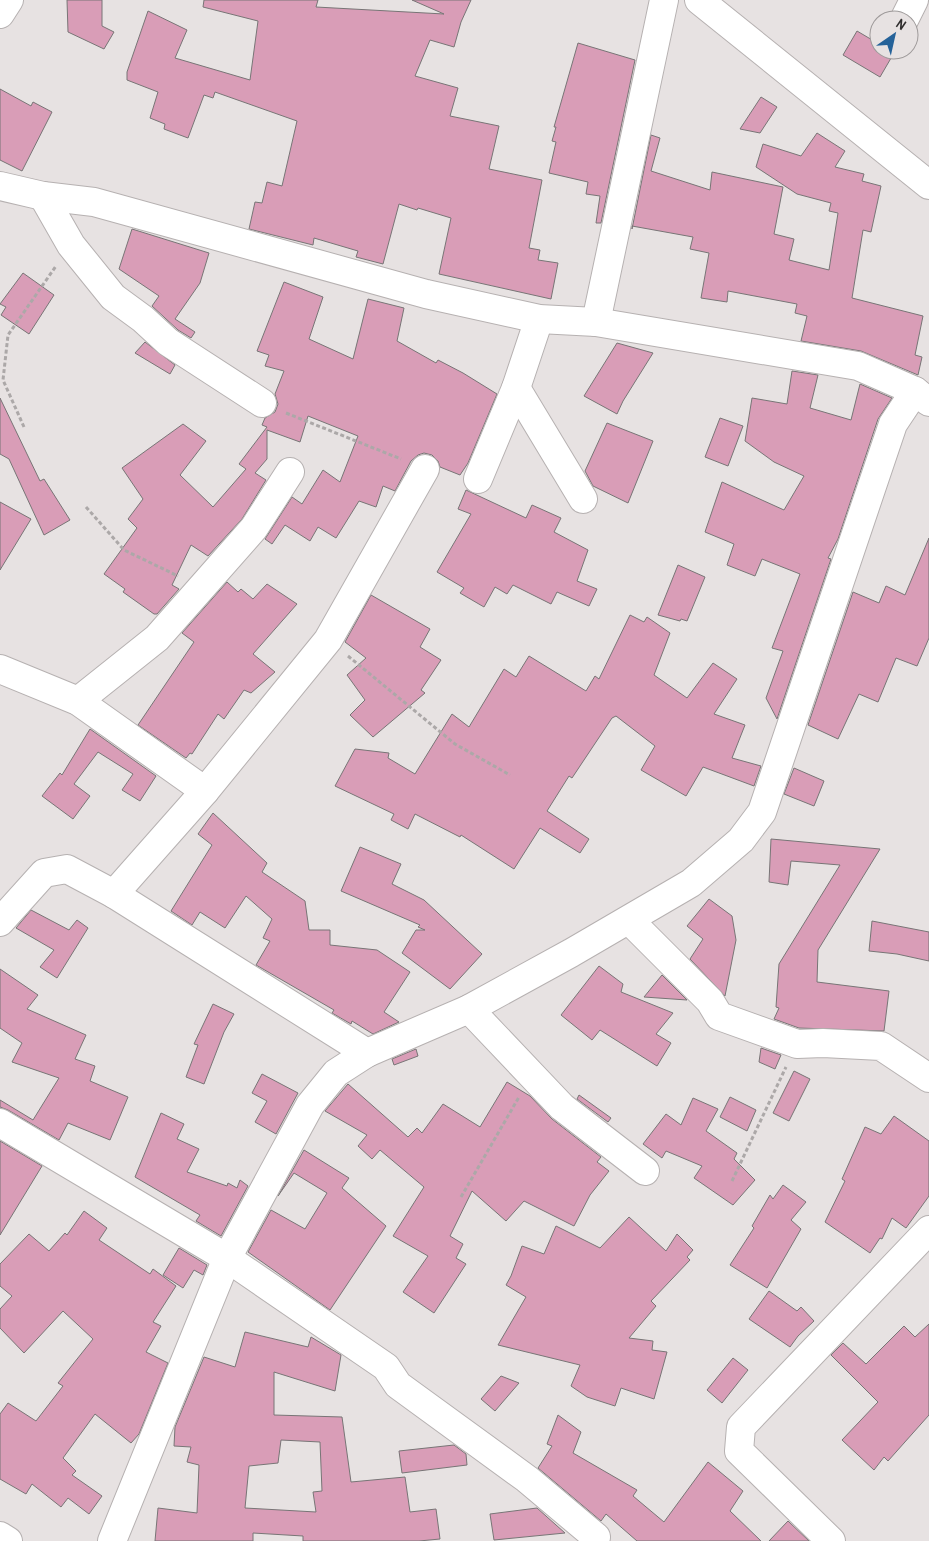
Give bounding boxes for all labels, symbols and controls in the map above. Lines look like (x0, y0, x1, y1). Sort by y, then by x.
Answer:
north arrow (869, 10, 919, 60)
text: N (893, 14, 910, 34)

